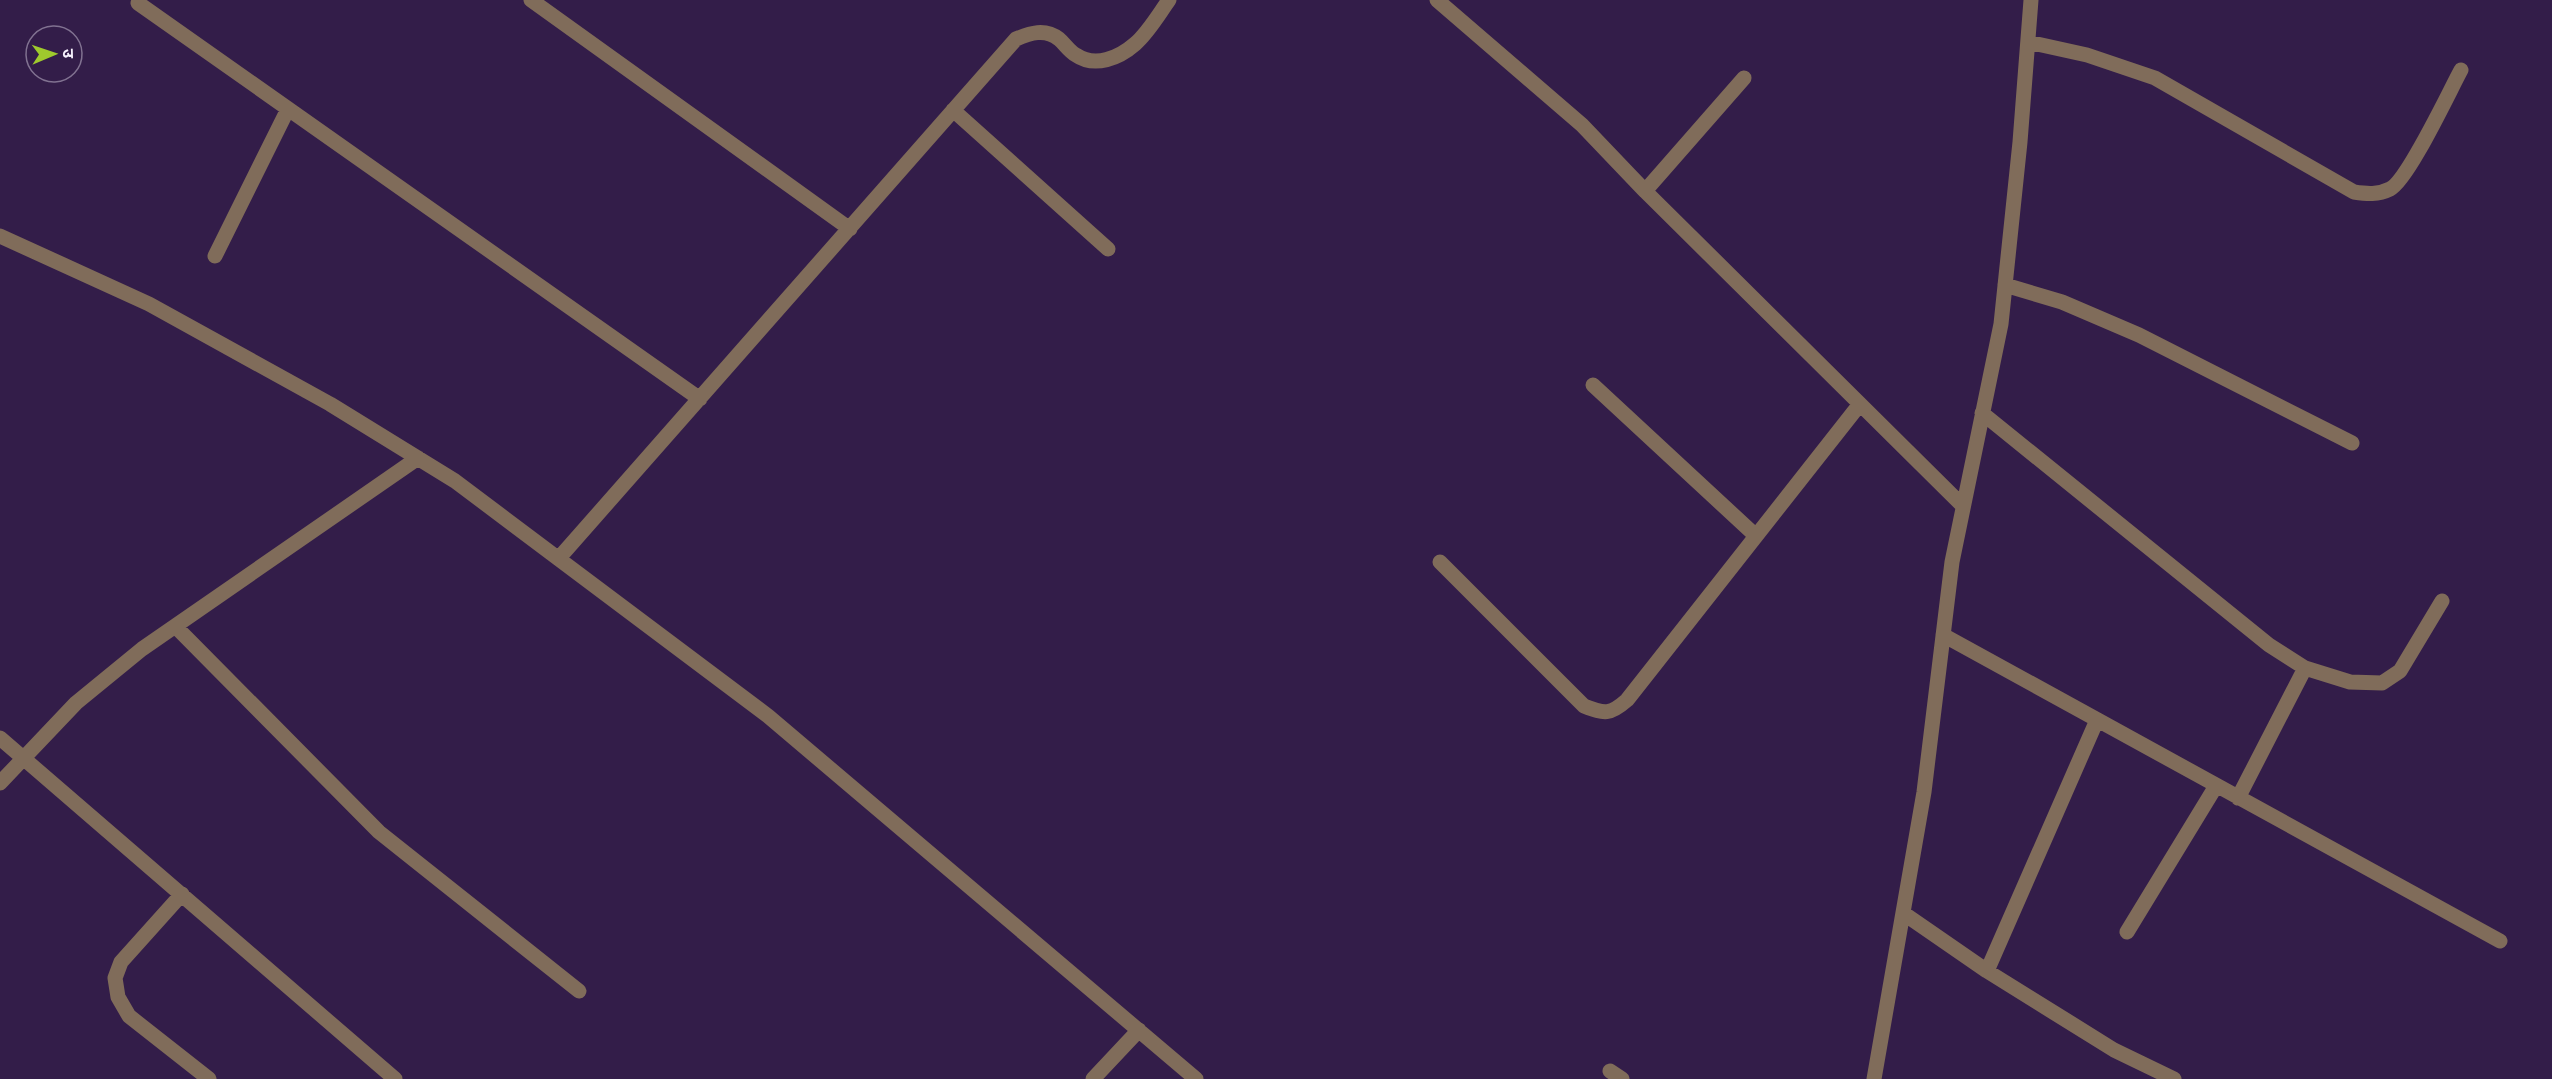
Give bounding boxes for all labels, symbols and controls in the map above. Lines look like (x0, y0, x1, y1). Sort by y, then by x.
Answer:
north arrow (24, 24, 84, 84)
text: उ (58, 48, 80, 59)

